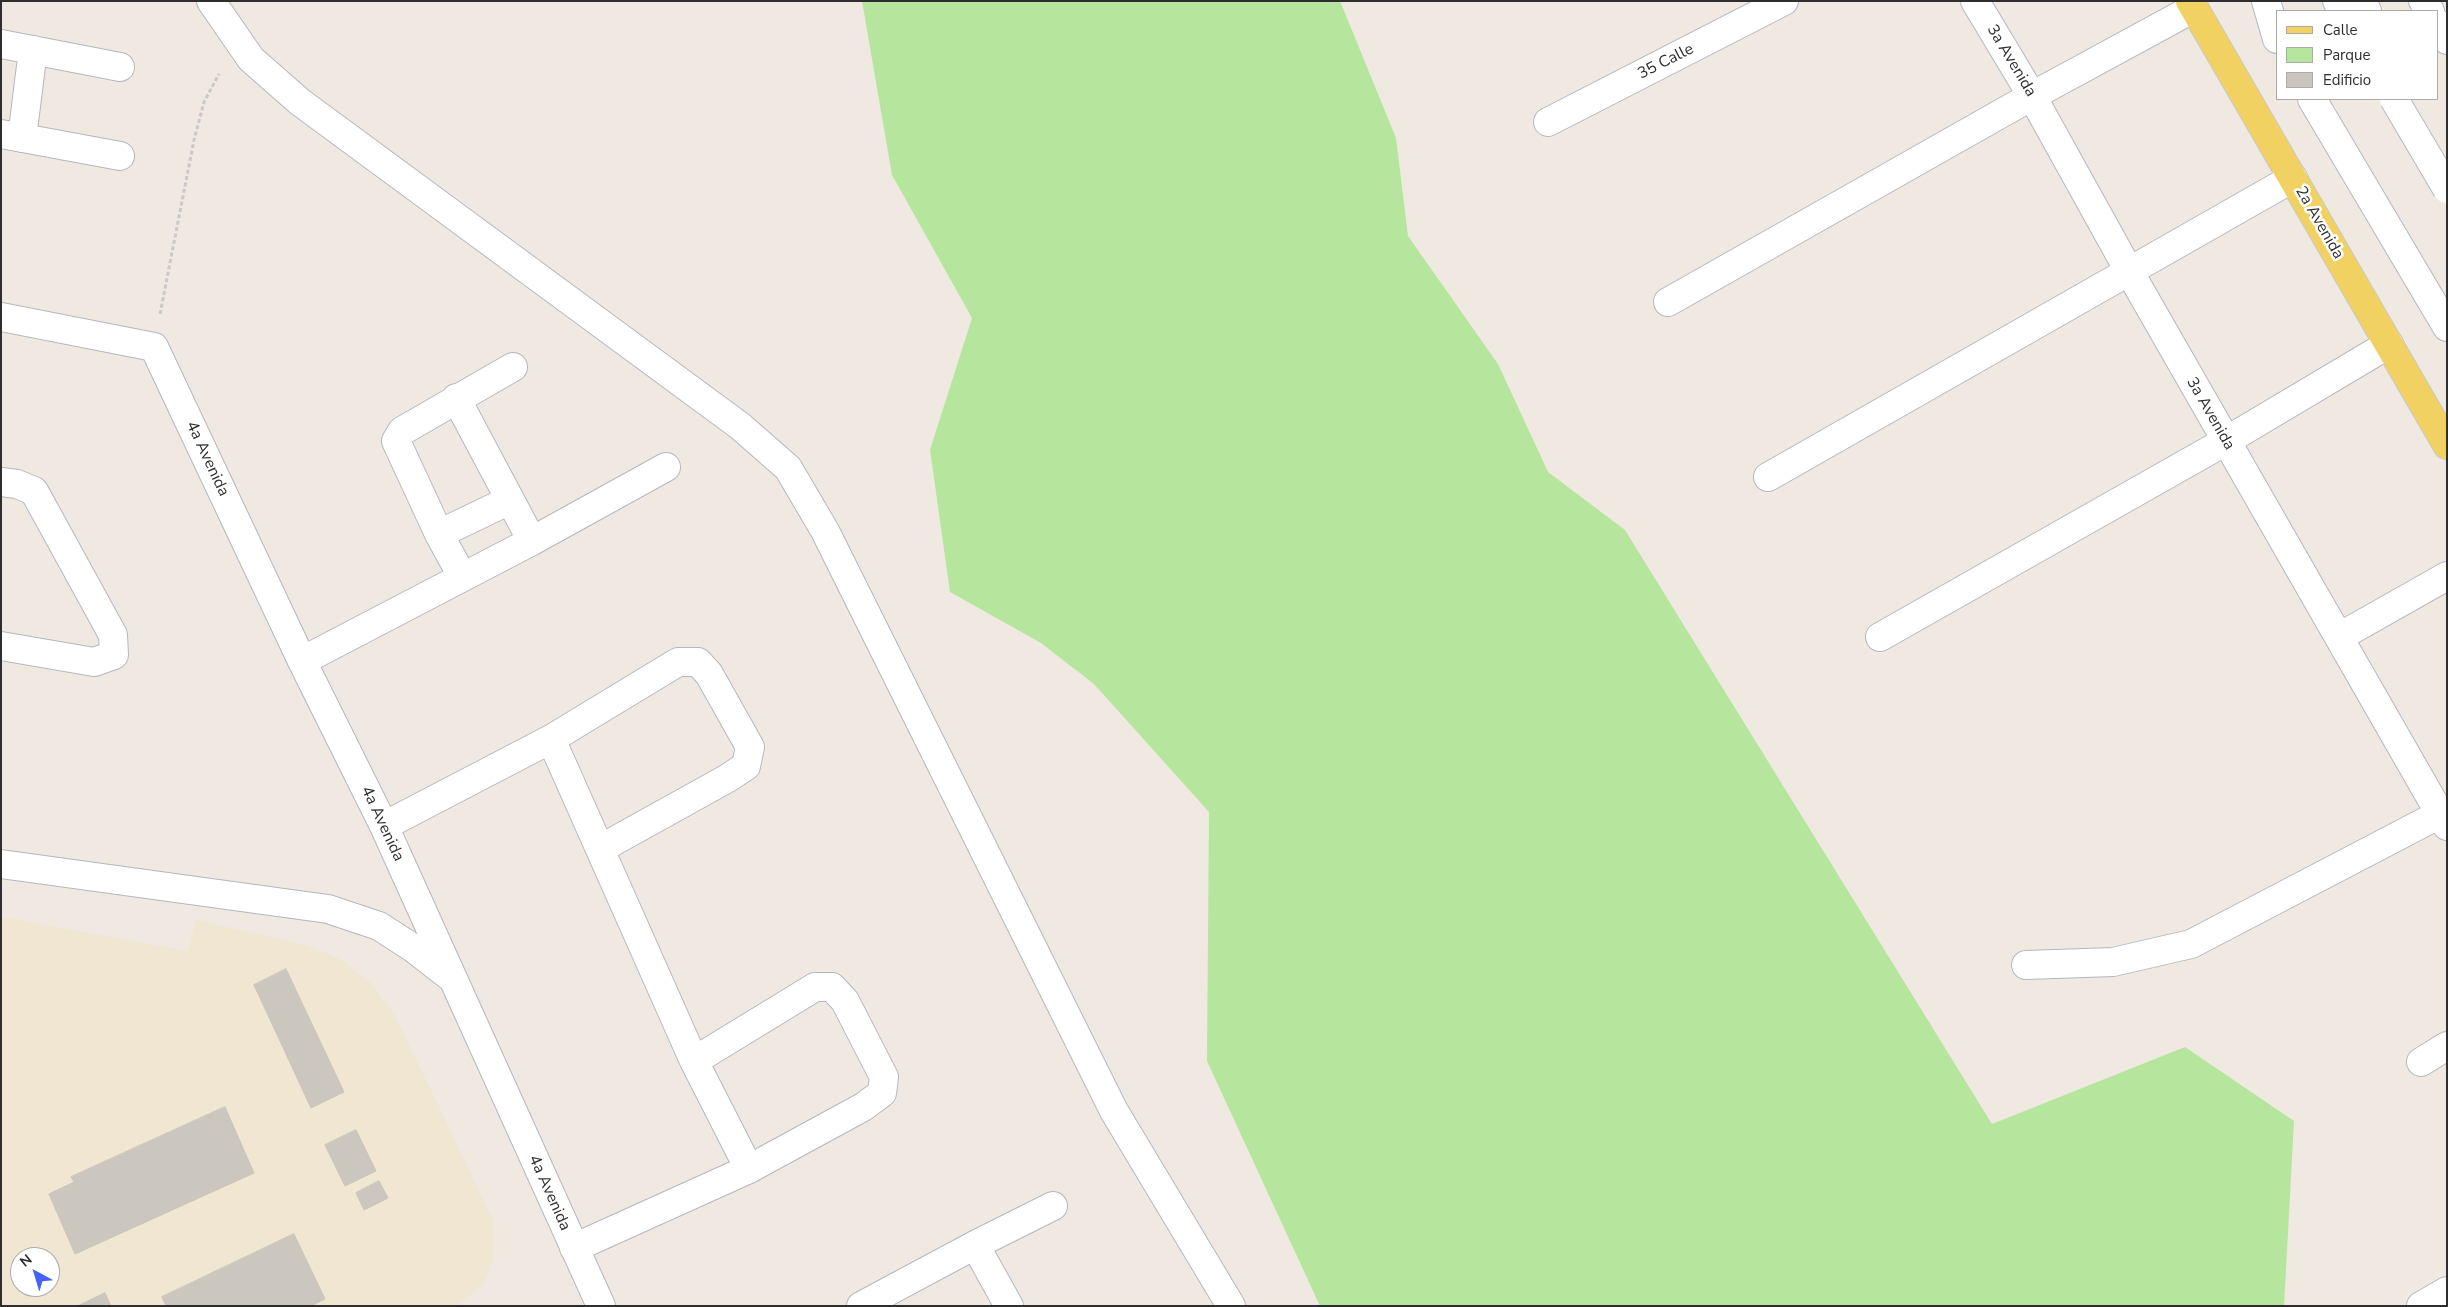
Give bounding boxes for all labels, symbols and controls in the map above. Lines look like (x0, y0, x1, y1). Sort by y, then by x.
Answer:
legend (2276, 10, 2438, 100)
text: Calle (2323, 20, 2358, 40)
street label: 3a Avenida (1982, 21, 2040, 101)
street label: 35 Calle (1635, 40, 1697, 84)
text: Parque (2323, 45, 2371, 65)
text: Edificio (2323, 70, 2371, 90)
street label: 2a Avenida (2291, 183, 2347, 263)
street label: 3a Avenida (2182, 374, 2238, 454)
street label: 4a Avenida (181, 418, 233, 500)
street label: 4a Avenida (356, 783, 408, 865)
street label: 4a Avenida (524, 1152, 574, 1234)
north arrow (10, 1247, 60, 1297)
text: N (16, 1250, 36, 1271)

